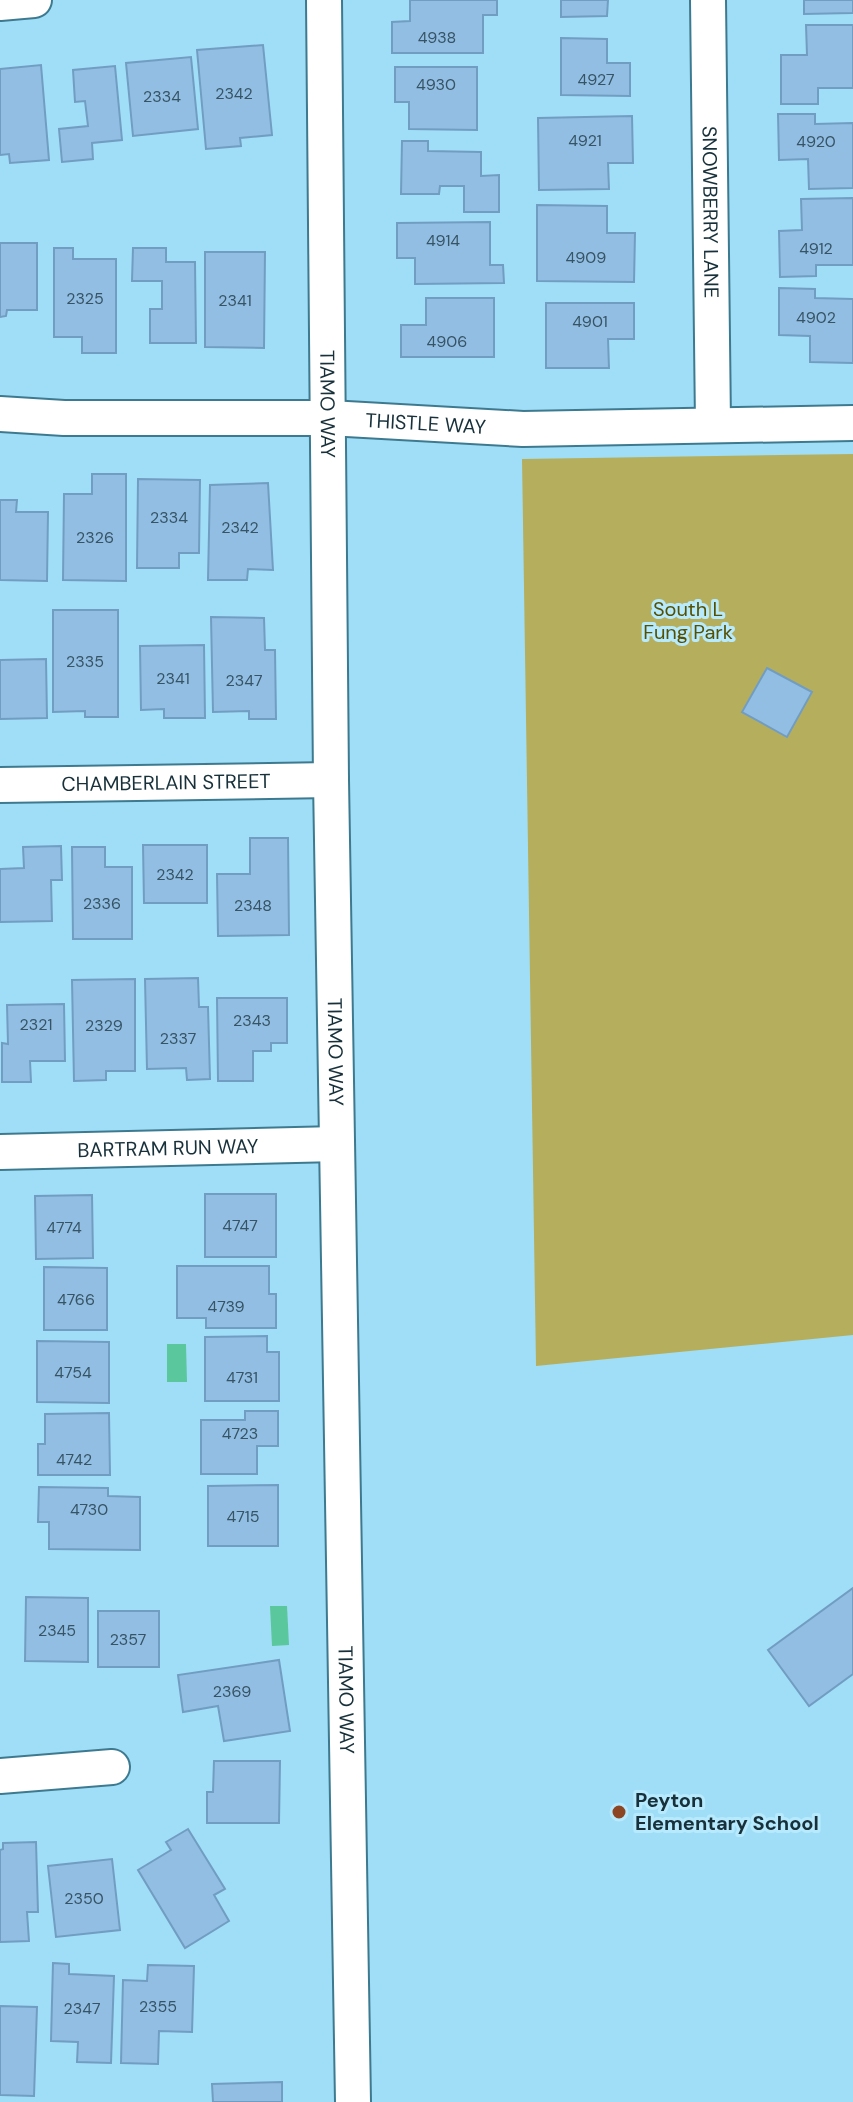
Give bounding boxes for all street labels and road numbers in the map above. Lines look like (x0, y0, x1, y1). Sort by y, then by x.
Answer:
street label: SNOWBERRY LANE (696, 126, 725, 298)
street label: TIAMO WAY (314, 350, 341, 459)
street label: THISTLE WAY (365, 407, 487, 440)
street label: CHAMBERLAIN STREET (61, 768, 271, 797)
street label: TIAMO WAY (322, 998, 349, 1107)
street label: BARTRAM RUN WAY (77, 1133, 259, 1163)
street label: TIAMO WAY (332, 1646, 360, 1755)

